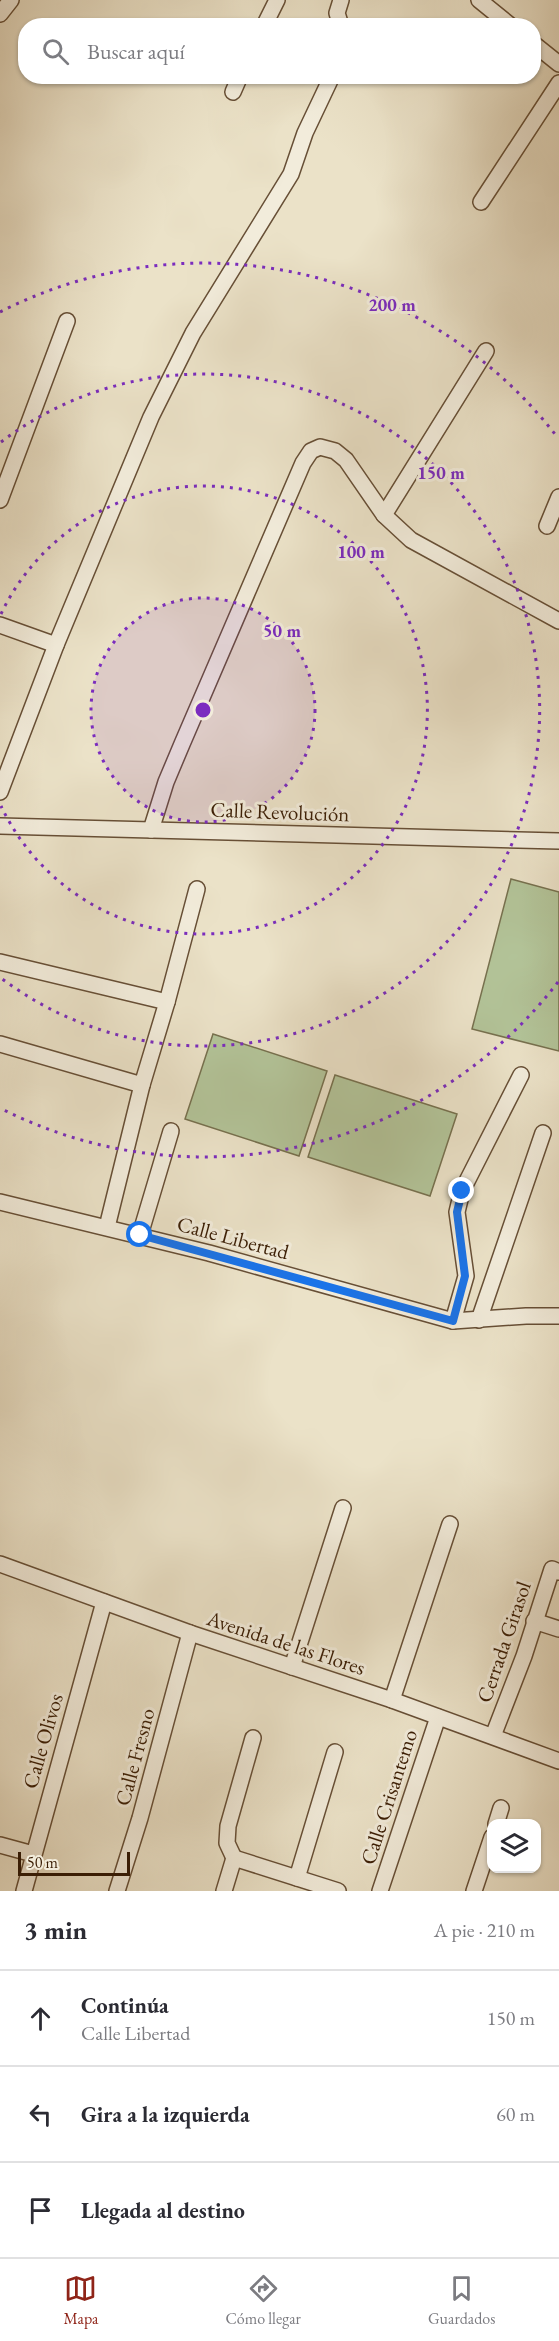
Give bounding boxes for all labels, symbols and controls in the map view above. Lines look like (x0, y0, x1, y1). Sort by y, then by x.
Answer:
search box (18, 18, 541, 84)
icon: search (39, 35, 72, 68)
text: Buscar aquí (87, 37, 185, 66)
text: 200 m (368, 293, 416, 316)
text: 150 m (417, 461, 465, 484)
text: 100 m (337, 540, 385, 563)
text: 50 m (263, 619, 301, 642)
centre of rings (193, 700, 213, 720)
street label: Calle Revolución (210, 796, 350, 827)
route end (448, 1177, 474, 1203)
street label: Calle Libertad (174, 1210, 292, 1266)
route start (126, 1221, 152, 1247)
street label: Cerrada Girasol (470, 1578, 537, 1706)
street label: Avenida de las Flores (203, 1604, 369, 1681)
street label: Calle Olivos (16, 1690, 69, 1792)
street label: Calle Fresno (109, 1705, 160, 1809)
street label: Calle Crisantemo (354, 1726, 423, 1868)
map controls (487, 1819, 541, 1873)
button: layers (487, 1819, 541, 1873)
scale bar (18, 1849, 130, 1876)
text: 50 m (27, 1852, 58, 1873)
text: 3 min (24, 1913, 87, 1947)
text: A pie · 210 m (434, 1917, 535, 1943)
text: Continúa (81, 1991, 169, 2020)
icon: ahead (24, 2002, 57, 2035)
text: 150 m (487, 2005, 535, 2031)
text: Calle Libertad (81, 2020, 190, 2046)
icon: left (24, 2098, 57, 2131)
text: Gira a la izquierda (81, 2100, 250, 2129)
text: 60 m (496, 2101, 535, 2127)
icon: arrive (24, 2194, 57, 2227)
text: Llegada al destino (81, 2196, 245, 2225)
tab: Mapa (64, 2272, 98, 2329)
tab: Cómo llegar (225, 2272, 301, 2329)
tab: Guardados (428, 2272, 495, 2329)

